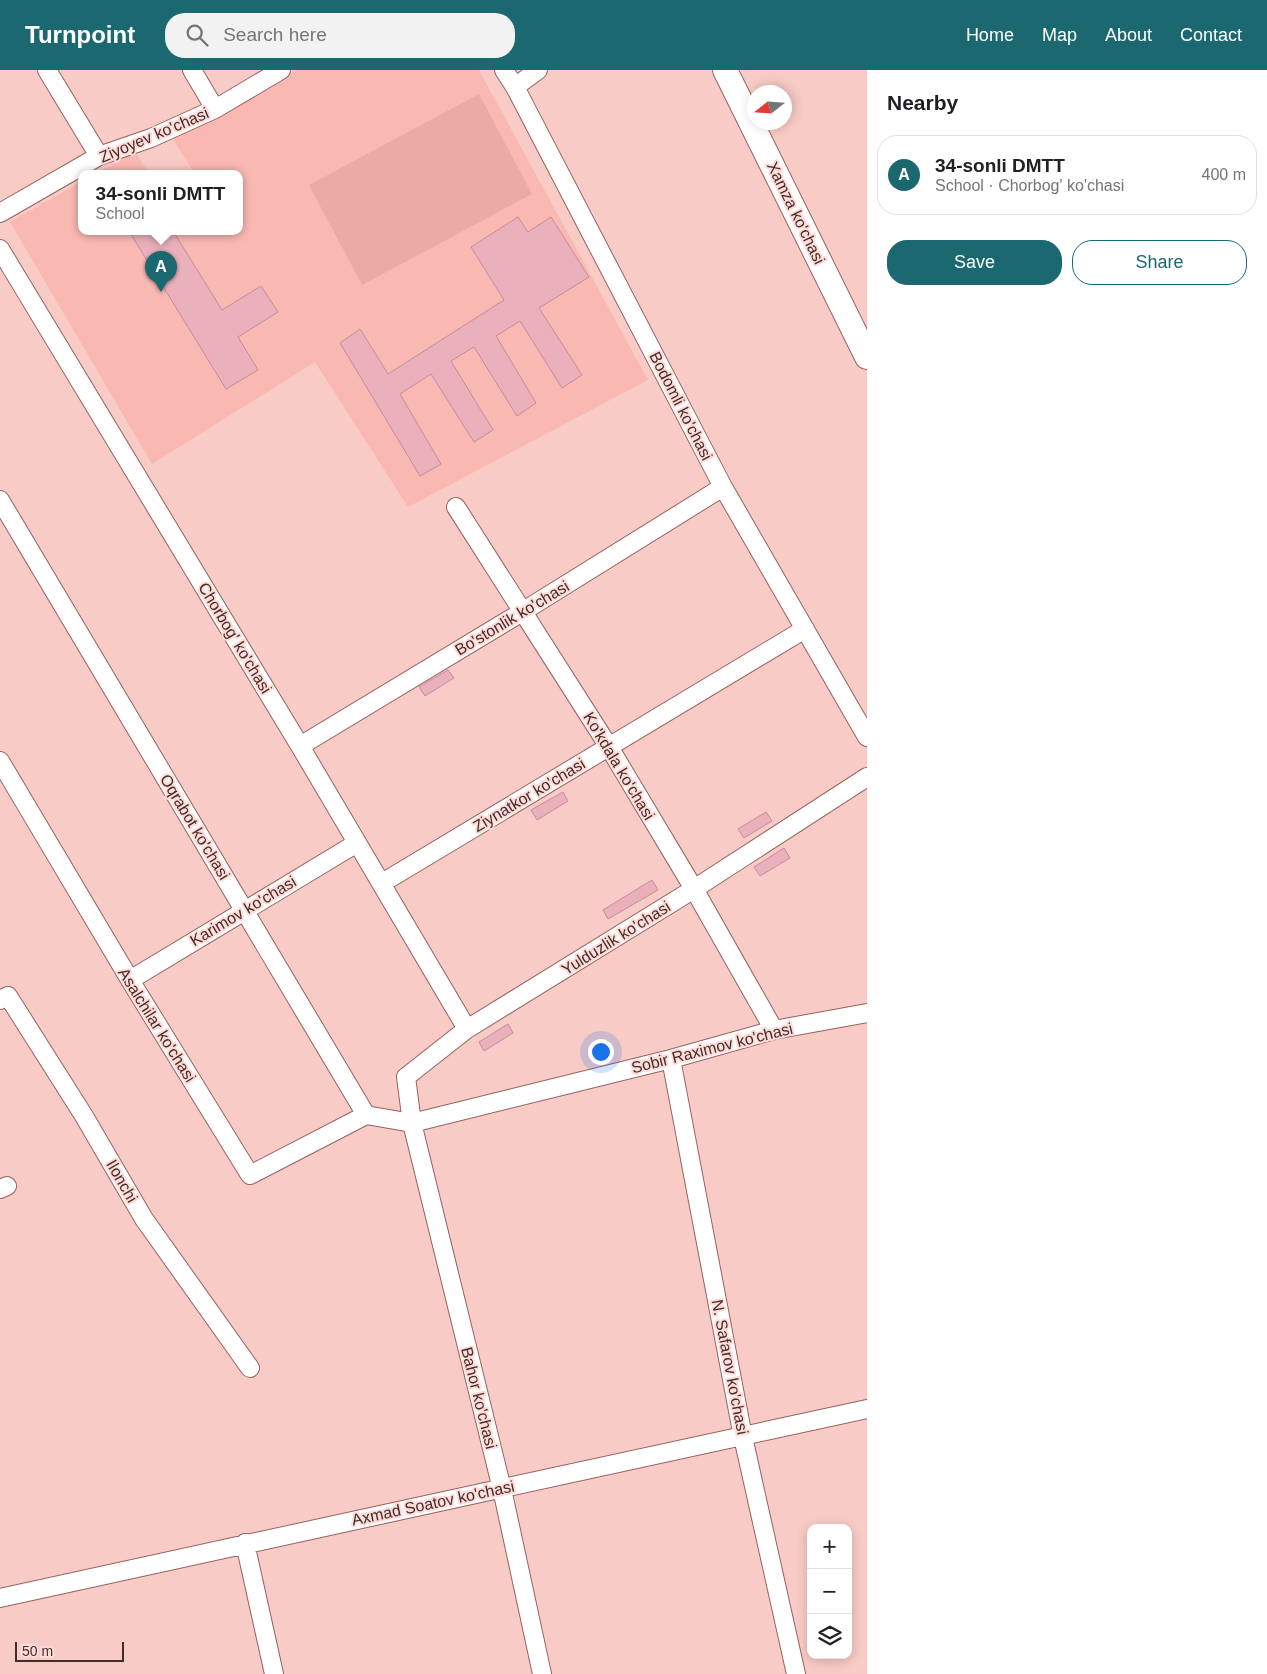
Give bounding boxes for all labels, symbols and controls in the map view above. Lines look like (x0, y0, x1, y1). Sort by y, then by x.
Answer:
search box (165, 13, 515, 58)
text: Turnpoint (25, 21, 135, 48)
icon: search (183, 21, 211, 49)
text: Search here (223, 24, 327, 45)
text: Home (966, 25, 1014, 45)
text: Map (1042, 25, 1077, 45)
text: About (1105, 25, 1152, 45)
text: Contact (1180, 25, 1242, 45)
north arrow (747, 85, 792, 130)
text: Nearby (887, 91, 958, 114)
street label: Ziyoyev ko'chasi (97, 104, 211, 166)
text: 34-sonli DMTT (935, 155, 1065, 176)
street label: Xamza ko'chasi (764, 159, 828, 267)
text: A (898, 166, 910, 183)
text: 400 m (1202, 166, 1246, 183)
popup (78, 170, 243, 235)
text: School · Chorbog' ko'chasi (935, 177, 1124, 194)
text: 34-sonli DMTT (96, 183, 225, 204)
text: School (96, 205, 145, 222)
button: Save (887, 240, 1062, 285)
button: Share (1072, 240, 1247, 285)
pin: A (145, 251, 177, 292)
street label: Bodomli ko'chasi (646, 349, 716, 463)
street label: Bo'stonlik ko'chasi (452, 577, 572, 659)
street label: Chorbog' ko'chasi (195, 580, 275, 696)
street label: Ko'kdala ko'chasi (580, 709, 658, 823)
street label: Ziynatkor ko'chasi (470, 755, 588, 835)
street label: Oqrabot ko'chasi (157, 771, 233, 883)
street label: Karimov ko'chasi (187, 873, 299, 949)
street label: Yulduzlik ko'chasi (559, 898, 673, 978)
street label: Asalchilar ko'chasi (115, 965, 199, 1085)
street label: Sobir Raximov ko'chasi (630, 1020, 794, 1076)
your location (588, 1039, 614, 1065)
street label: Ilonchi (103, 1157, 141, 1205)
street label: N. Safarov ko'chasi (709, 1298, 751, 1436)
street label: Bahor ko'chasi (458, 1345, 500, 1451)
street label: Axmad Soatov ko'chasi (350, 1477, 516, 1529)
map controls (807, 1524, 852, 1659)
button: + (807, 1524, 852, 1569)
button: − (807, 1569, 852, 1614)
button: layers (807, 1614, 852, 1659)
scale bar (15, 1639, 124, 1662)
text: 50 m (22, 1643, 53, 1659)

